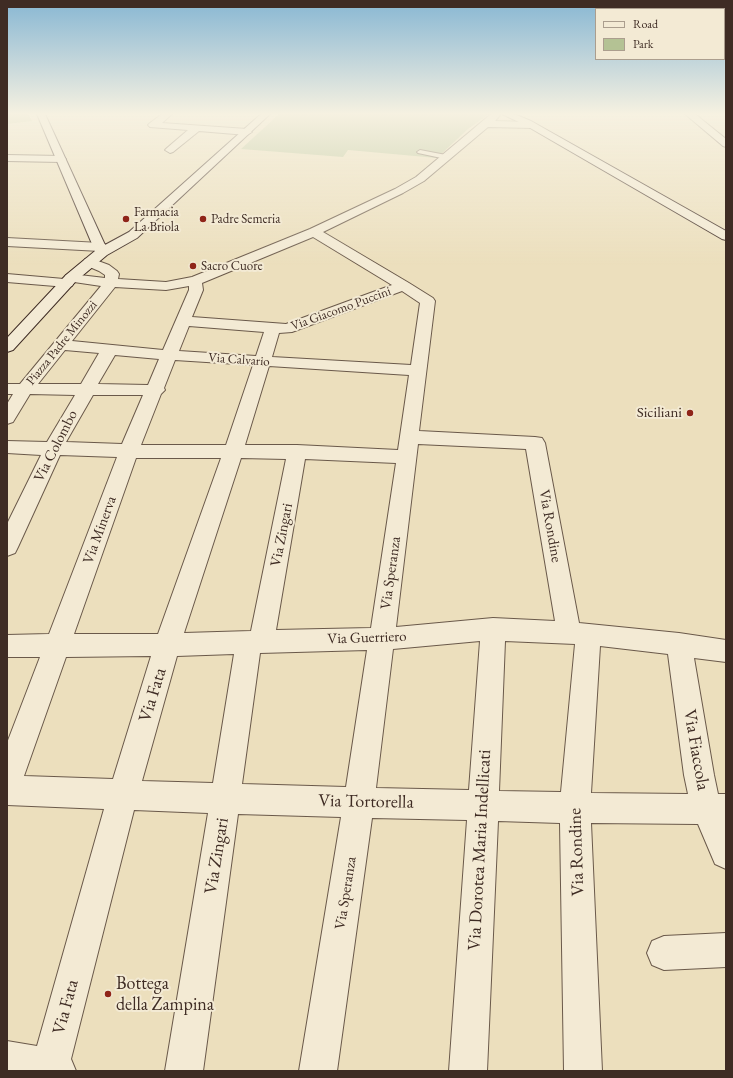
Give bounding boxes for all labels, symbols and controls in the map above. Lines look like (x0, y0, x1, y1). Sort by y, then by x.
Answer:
legend (595, 8, 725, 60)
text: Road (633, 16, 658, 32)
text: Park (633, 36, 653, 52)
place label: Farmacia La Briola (134, 204, 179, 235)
place label: Padre Semeria (211, 211, 280, 227)
marker: Farmacia La Briola (121, 214, 131, 224)
marker: Padre Semeria (198, 214, 208, 224)
place label: Sacro Cuore (201, 258, 263, 274)
marker: Sacro Cuore (188, 261, 198, 271)
street label: Via Giacomo Puccini (289, 284, 393, 334)
street label: Piazza Padre Minozzi (23, 298, 101, 388)
street label: Via Calvario (208, 350, 270, 370)
place label: Siciliani (637, 404, 682, 422)
street label: Via Colombo (30, 407, 82, 485)
marker: Siciliani (685, 408, 695, 418)
street label: Via Rondine (535, 488, 565, 564)
street label: Via Minerva (79, 494, 121, 566)
street label: Via Zingari (267, 502, 297, 568)
street label: Via Speranza (377, 535, 405, 611)
street label: Via Guerriero (327, 628, 407, 648)
street label: Via Fata (135, 665, 171, 725)
street label: Via Fiaccola (678, 708, 714, 792)
street label: Via Dorotea Maria Indellicati (464, 749, 496, 951)
street label: Via Tortorella (318, 790, 414, 814)
street label: Via Rondine (565, 808, 589, 896)
street label: Via Zingari (200, 816, 234, 896)
street label: Via Speranza (331, 855, 361, 931)
place label: Bottega della Zampina (116, 973, 214, 1016)
street label: Via Fata (48, 977, 84, 1037)
marker: Bottega della Zampina (103, 989, 113, 999)

